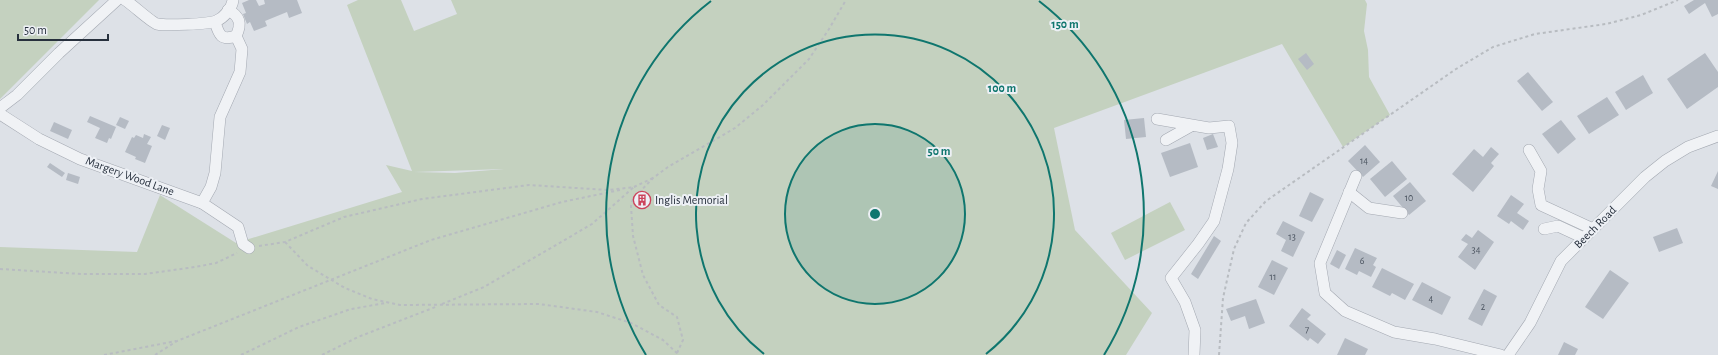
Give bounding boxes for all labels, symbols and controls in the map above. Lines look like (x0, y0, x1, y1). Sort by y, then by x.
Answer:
scale bar (18, 16, 108, 42)
text: 150 m (1051, 18, 1079, 30)
text: 50 m (24, 24, 47, 36)
text: 100 m (988, 82, 1016, 94)
text: 50 m (928, 145, 951, 157)
street label: Margery Wood Lane (84, 154, 176, 199)
house number: 14 (1360, 156, 1368, 166)
building icon: Inglis Memorial (632, 190, 652, 210)
house number: 10 (1405, 193, 1413, 203)
place label: Inglis Memorial (655, 194, 728, 206)
street label: Beech Road (1572, 204, 1618, 250)
centre of rings (868, 207, 882, 221)
house number: 13 (1288, 232, 1296, 242)
house number: 34 (1472, 245, 1481, 255)
house number: 6 (1360, 256, 1365, 266)
house number: 11 (1270, 272, 1276, 282)
house number: 4 (1429, 294, 1434, 304)
house number: 2 (1481, 302, 1486, 312)
house number: 7 (1305, 325, 1309, 335)

